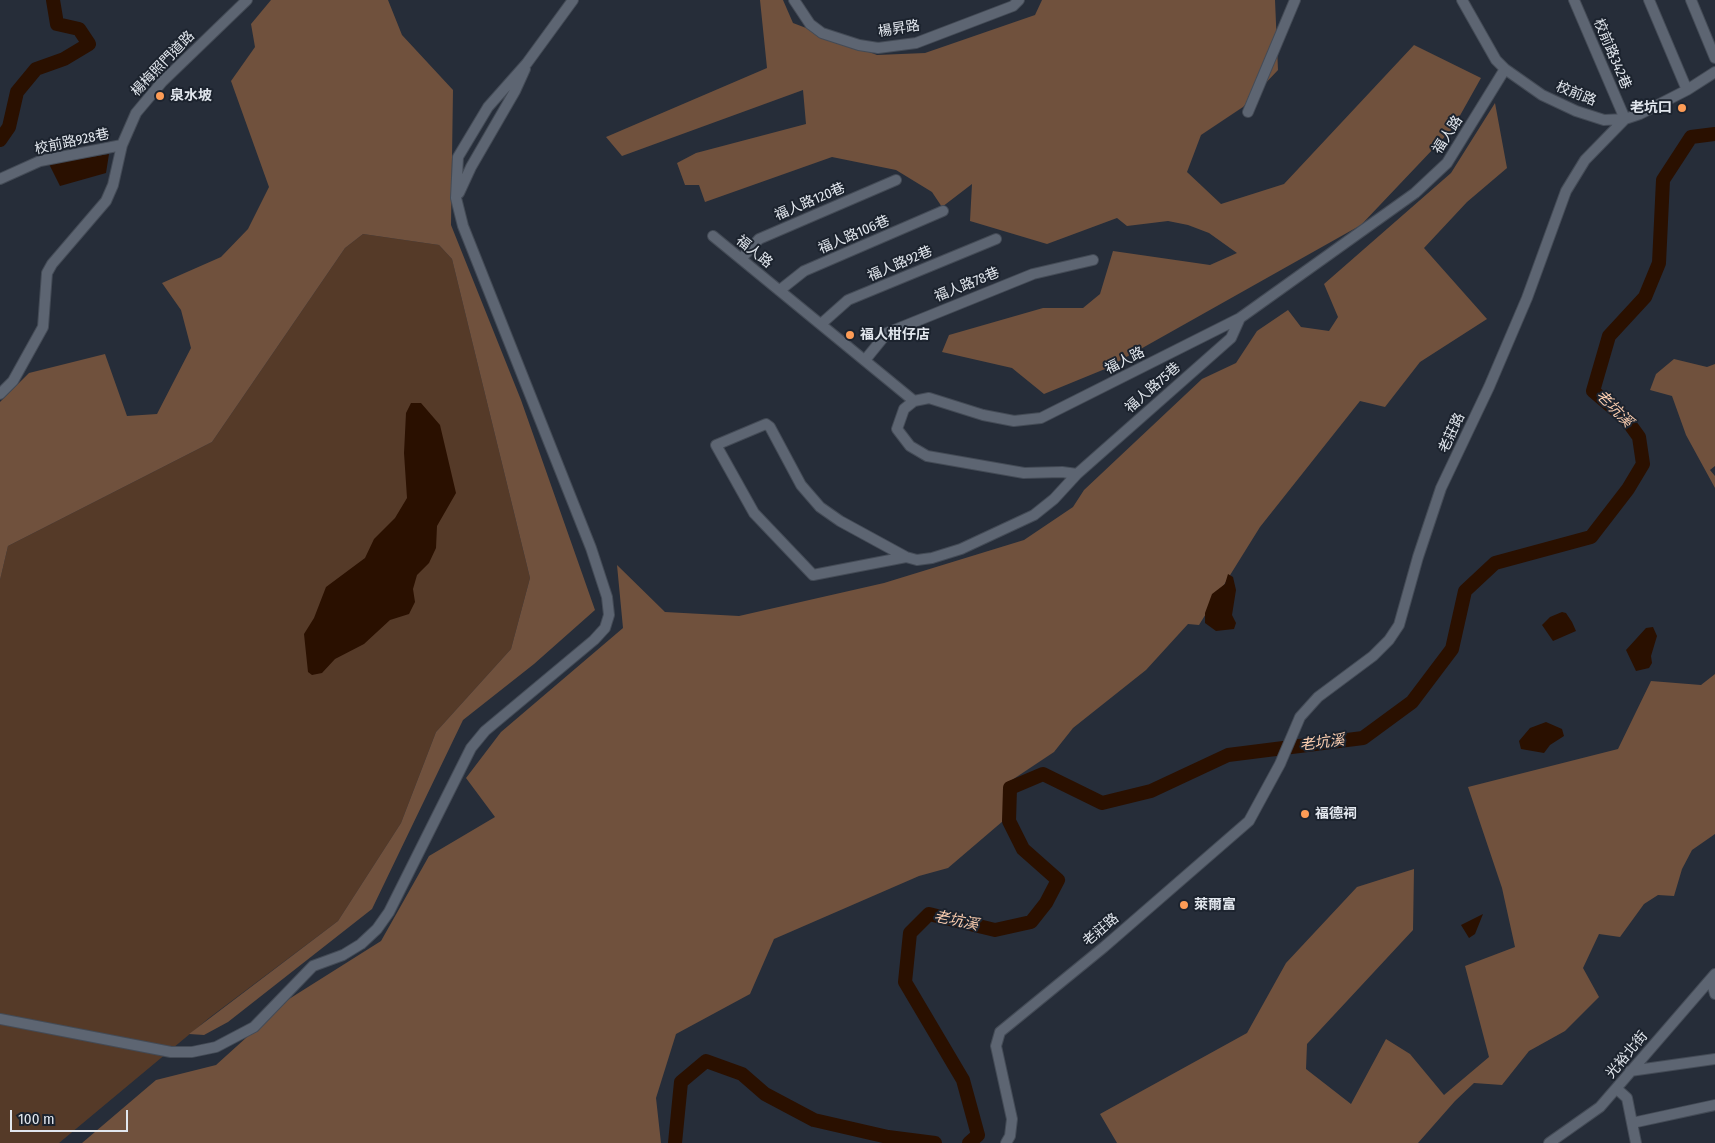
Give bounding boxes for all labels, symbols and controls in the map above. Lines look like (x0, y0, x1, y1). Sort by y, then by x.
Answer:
street label: 校前路342巷 (1590, 16, 1634, 92)
street label: 楊昇路 (877, 17, 921, 41)
street label: 楊梅照門道路 (128, 28, 198, 100)
street label: 校前路 (1553, 78, 1599, 110)
place label: 泉水坡 (170, 88, 212, 104)
marker: 泉水坡 (154, 90, 166, 102)
place label: 老坑口 (1630, 100, 1672, 116)
marker: 老坑口 (1676, 102, 1688, 114)
street label: 福人路 (1430, 113, 1466, 157)
street label: 校前路928巷 (33, 126, 111, 158)
street label: 福人路120巷 (772, 180, 848, 224)
street label: 福人路106巷 (816, 212, 892, 258)
street label: 福人路 (732, 232, 776, 272)
street label: 福人路92巷 (865, 243, 935, 285)
street label: 福人路78巷 (932, 264, 1002, 306)
place label: 福人柑仔店 (860, 327, 930, 343)
marker: 福人柑仔店 (844, 329, 856, 341)
street label: 福人路 (1102, 344, 1148, 378)
street label: 福人路75巷 (1122, 359, 1184, 417)
water label: 老坑溪 (1592, 387, 1636, 431)
street label: 老莊路 (1436, 410, 1468, 456)
water label: 老坑溪 (1299, 731, 1345, 755)
place label: 福德祠 (1315, 806, 1357, 822)
marker: 福德祠 (1299, 808, 1311, 820)
place label: 萊爾富 (1194, 897, 1236, 913)
marker: 萊爾富 (1178, 899, 1190, 911)
water label: 老坑溪 (932, 908, 980, 934)
street label: 老莊路 (1080, 910, 1122, 950)
street label: 光裕北街 (1603, 1028, 1651, 1082)
scale bar (12, 1100, 130, 1132)
text: 100 m (18, 1110, 55, 1128)

